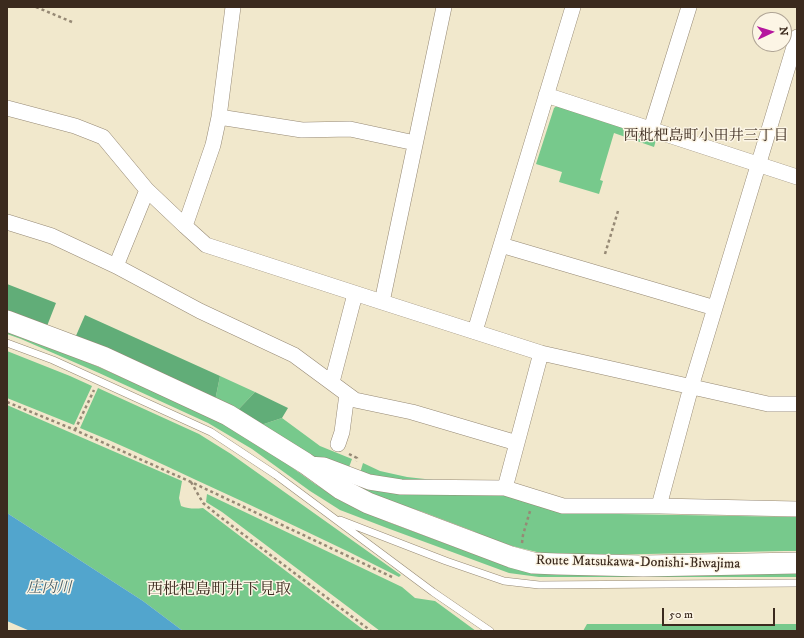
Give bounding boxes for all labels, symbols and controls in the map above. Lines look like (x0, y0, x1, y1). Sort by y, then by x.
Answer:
north arrow (752, 12, 792, 52)
text: N (776, 26, 790, 36)
district label: 西枇杷島町小田井三丁目 (624, 128, 788, 146)
street label: Route Matsukawa-Donishi-Biwajima (536, 553, 740, 573)
water label: 庄内川 (27, 580, 71, 598)
district label: 西枇杷島町井下見取 (147, 581, 291, 601)
scale bar (664, 600, 777, 626)
text: 50 m (669, 607, 693, 622)

